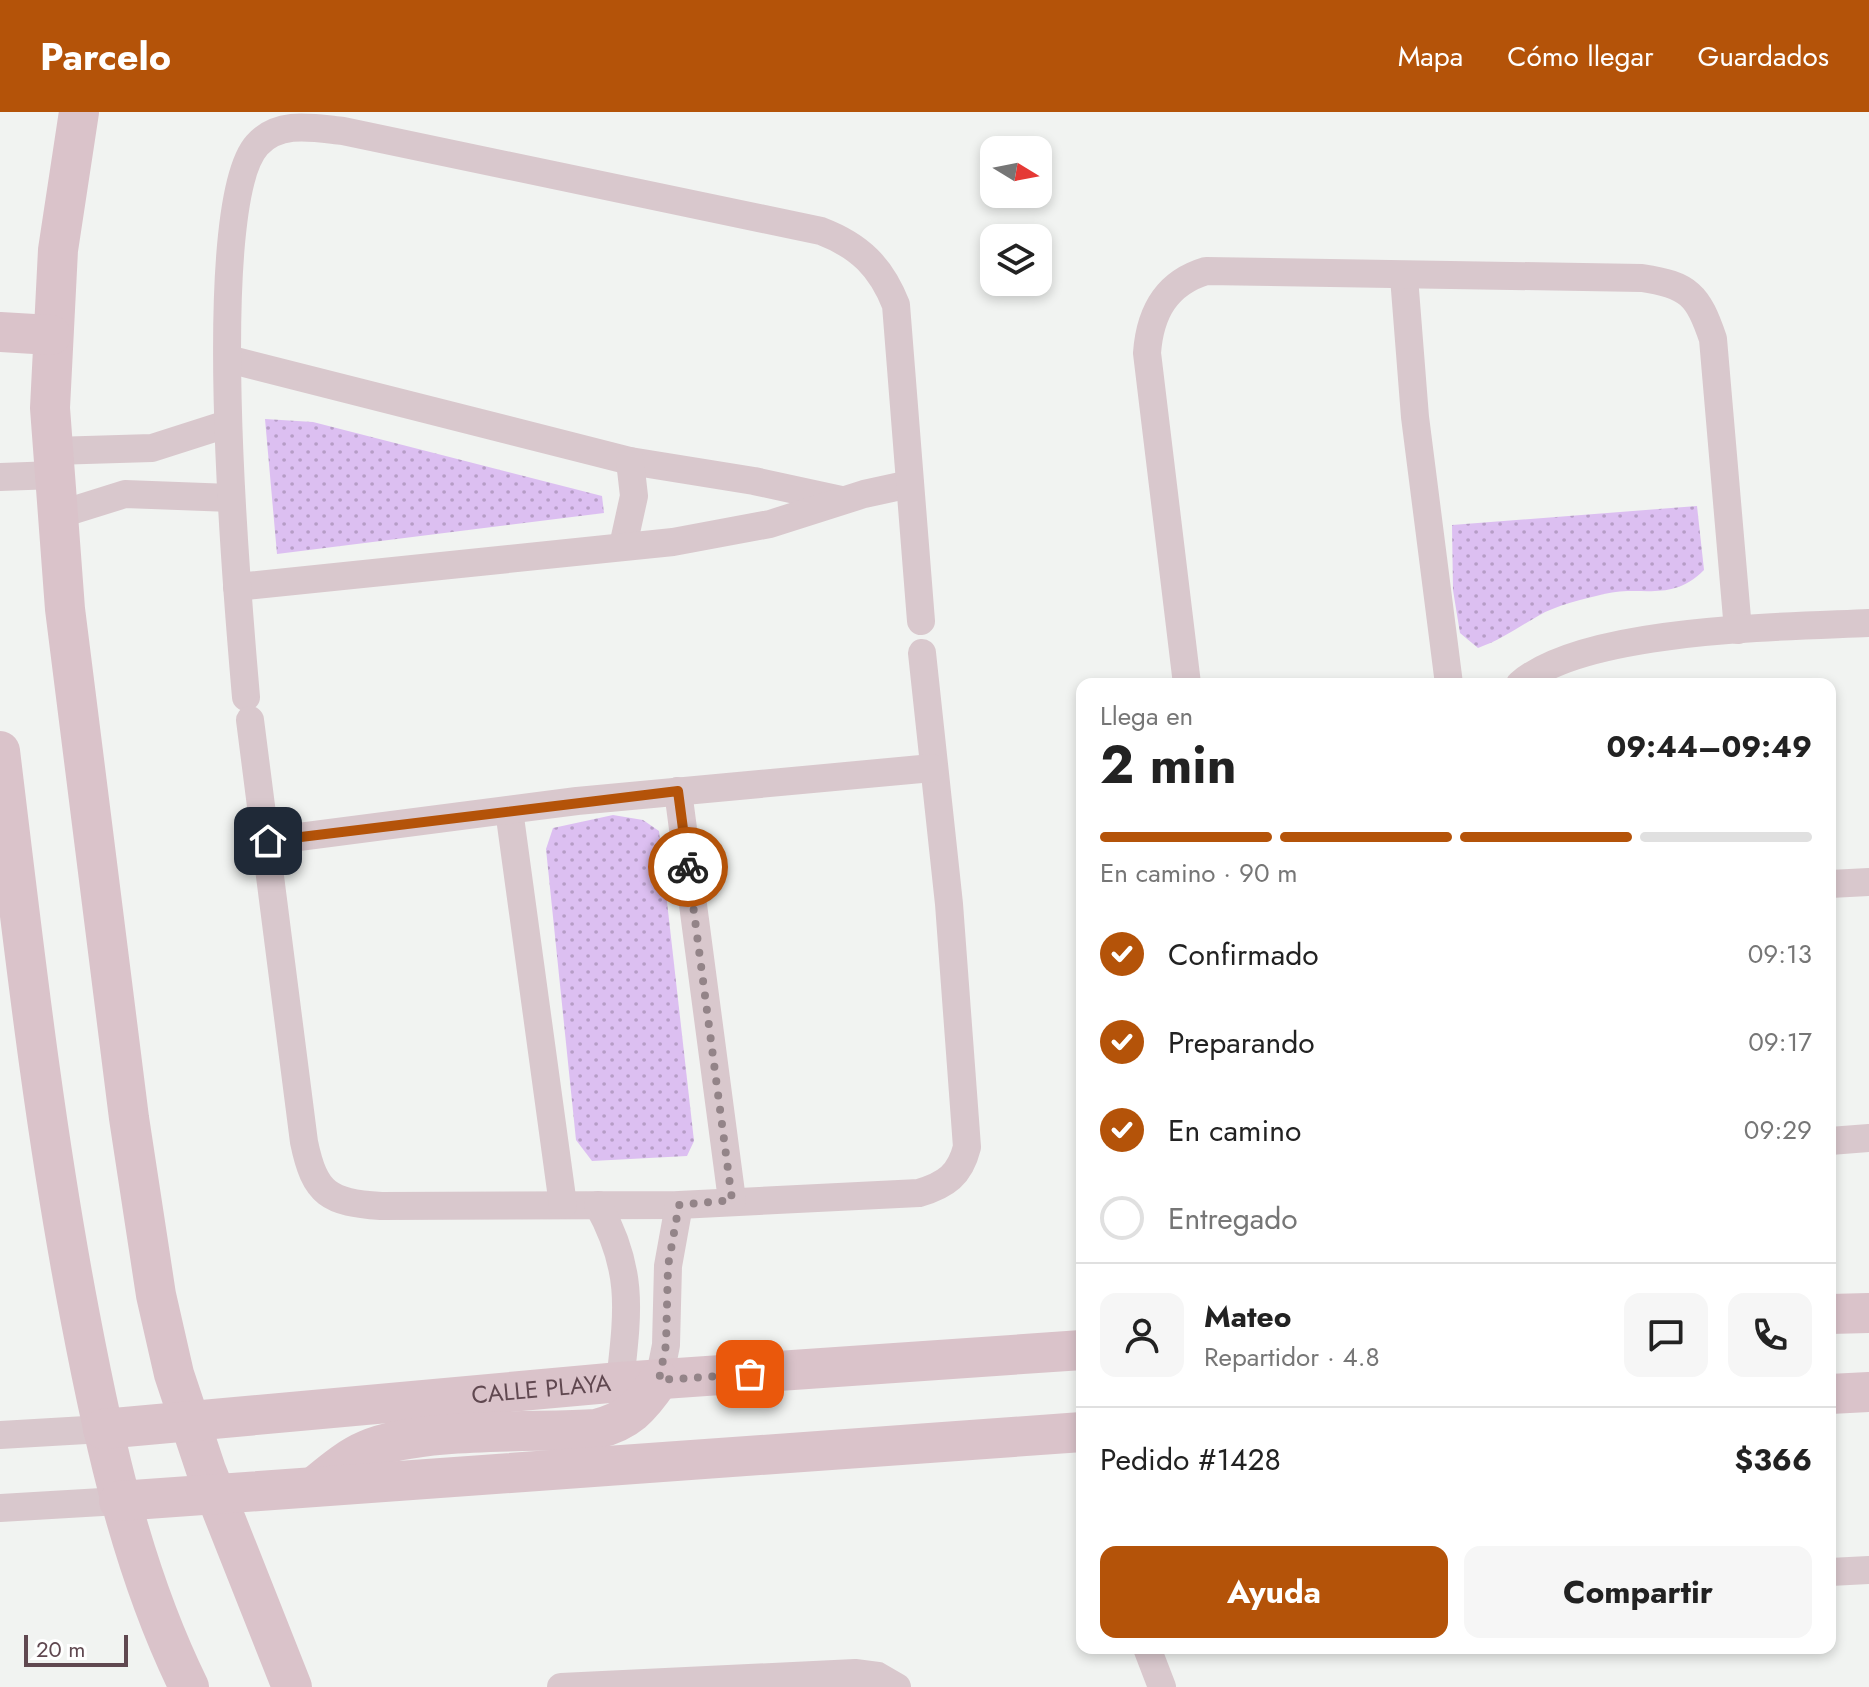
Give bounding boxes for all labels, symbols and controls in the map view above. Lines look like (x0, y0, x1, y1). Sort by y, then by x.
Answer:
text: Parcelo (40, 29, 171, 84)
text: Mapa (1398, 36, 1463, 77)
text: Cómo llegar (1507, 36, 1654, 77)
text: Guardados (1698, 36, 1829, 77)
north arrow (980, 136, 1052, 208)
map controls (980, 136, 1052, 296)
button: layers (980, 224, 1052, 296)
text: Llega en (1100, 697, 1193, 735)
text: 09:44–09:49 (1606, 725, 1812, 768)
text: 2 min (1100, 727, 1237, 803)
pin (234, 807, 302, 875)
icon: home (246, 819, 290, 863)
courier (648, 827, 728, 907)
icon: bike (666, 845, 710, 889)
text: En camino · 90 m (1100, 854, 1298, 892)
icon: check (1100, 932, 1144, 976)
text: Confirmado (1168, 933, 1319, 976)
text: 09:13 (1748, 935, 1812, 973)
icon: check (1100, 1020, 1144, 1064)
text: Preparando (1168, 1021, 1315, 1064)
text: 09:17 (1748, 1023, 1812, 1061)
icon: check (1100, 1108, 1144, 1152)
text: En camino (1168, 1109, 1301, 1152)
text: 09:29 (1744, 1111, 1812, 1149)
text: Entregado (1168, 1197, 1298, 1240)
button: person (1100, 1293, 1184, 1377)
button: chat (1624, 1293, 1708, 1377)
button: phone (1728, 1293, 1812, 1377)
text: Mateo (1204, 1295, 1291, 1338)
text: Repartidor · 4.8 (1204, 1338, 1380, 1376)
pin (716, 1340, 784, 1408)
icon: bag (728, 1352, 772, 1396)
street label: CALLE PLAYA (470, 1365, 612, 1412)
text: Pedido #1428 (1100, 1438, 1281, 1481)
text: $366 (1735, 1438, 1812, 1481)
button: Ayuda (1100, 1546, 1448, 1638)
button: Compartir (1464, 1546, 1812, 1638)
scale bar (24, 1631, 128, 1667)
text: 20 m (36, 1633, 85, 1665)

